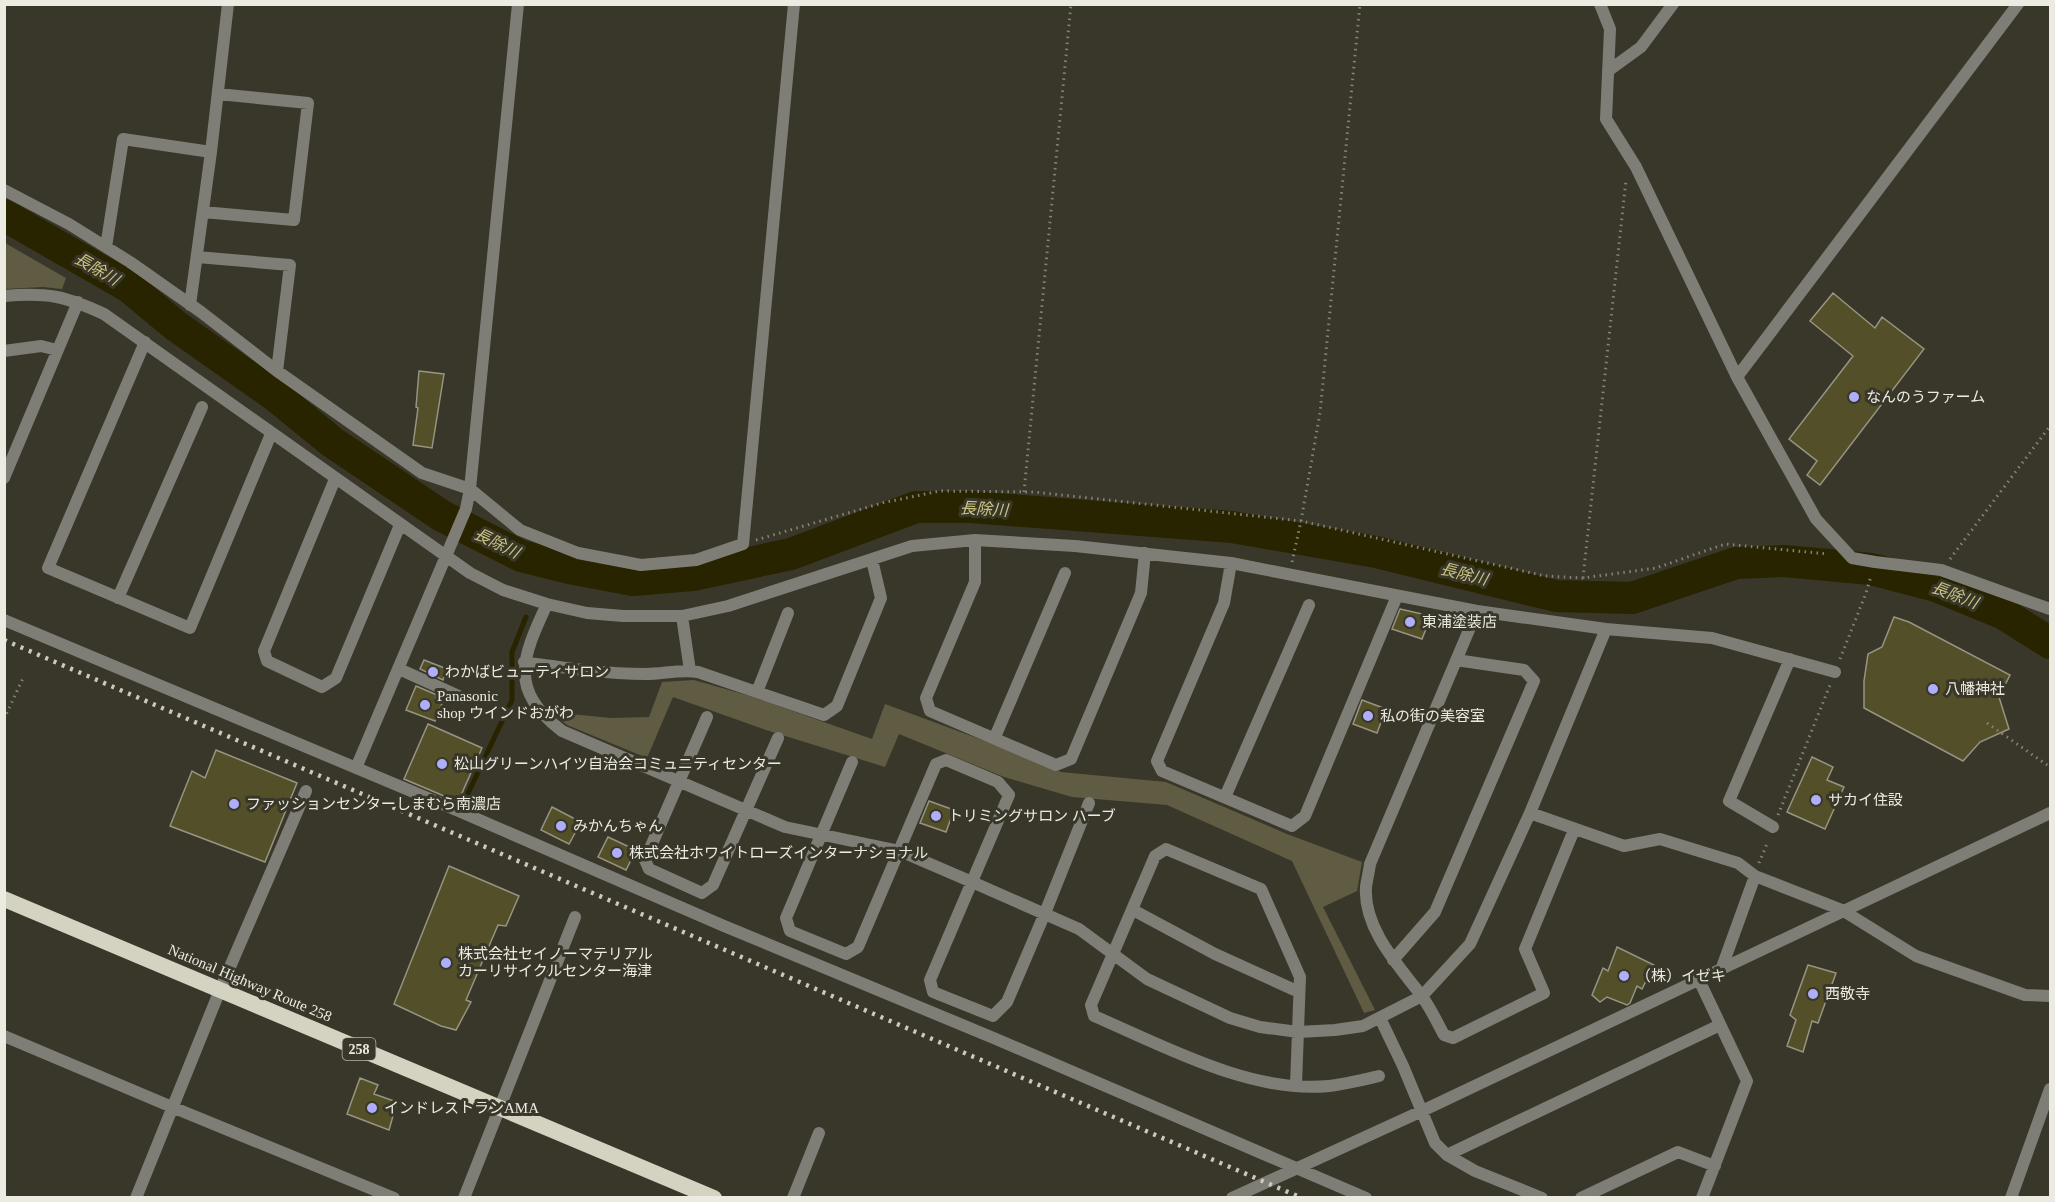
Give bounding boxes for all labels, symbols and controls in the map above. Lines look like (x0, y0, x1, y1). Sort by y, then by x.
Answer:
water label: 長除川 (72, 250, 124, 289)
place label: なんのうファーム (1866, 389, 1985, 405)
marker: なんのうファーム (1847, 390, 1861, 404)
water label: 長除川 (960, 499, 1010, 519)
water label: 長除川 (472, 525, 524, 562)
water label: 長除川 (1439, 560, 1491, 589)
water label: 長除川 (1930, 578, 1982, 612)
place label: 東浦塗装店 (1422, 613, 1497, 630)
marker: 東浦塗装店 (1403, 615, 1417, 629)
place label: わかばビューティサロン (445, 664, 609, 680)
marker: わかばビューティサロン (426, 665, 440, 679)
place label: 八幡神社 (1945, 681, 2005, 697)
marker: 八幡神社 (1926, 682, 1940, 696)
place label: Panasonic shop ウインドおがわ (437, 688, 574, 721)
marker: Panasonic shop ウインドおがわ (418, 698, 432, 712)
place label: 私の街の美容室 (1380, 708, 1485, 724)
marker: 私の街の美容室 (1361, 709, 1375, 723)
place label: 松山グリーンハイツ自治会コミュニティセンター (454, 756, 782, 772)
marker: 松山グリーンハイツ自治会コミュニティセンター (435, 757, 449, 771)
place label: サカイ住設 (1828, 792, 1903, 808)
marker: サカイ住設 (1809, 793, 1823, 807)
place label: ファッションセンターしまむら南濃店 (246, 796, 501, 812)
marker: ファッションセンターしまむら南濃店 (227, 797, 241, 811)
place label: トリミングサロン ハーブ (948, 808, 1116, 824)
marker: トリミングサロン ハーブ (929, 809, 943, 823)
place label: みかんちゃん (573, 818, 663, 834)
marker: みかんちゃん (554, 819, 568, 833)
place label: 株式会社ホワイトローズインターナショナル (629, 845, 928, 861)
marker: 株式会社ホワイトローズインターナショナル (610, 846, 624, 860)
street label: National Highway Route 258 (166, 941, 334, 1025)
place label: 株式会社セイノーマテリアル カーリサイクルセンター海津 (458, 946, 653, 979)
marker: 株式会社セイノーマテリアル カーリサイクルセンター海津 (439, 956, 453, 970)
place label: （株）イゼキ (1636, 968, 1726, 984)
marker: （株）イゼキ (1617, 969, 1631, 983)
place label: 西敬寺 (1825, 986, 1870, 1002)
marker: 西敬寺 (1806, 987, 1820, 1001)
road number: 258 (342, 1038, 376, 1060)
place label: インドレストランAMA (384, 1100, 539, 1116)
marker: インドレストランAMA (365, 1101, 379, 1115)

